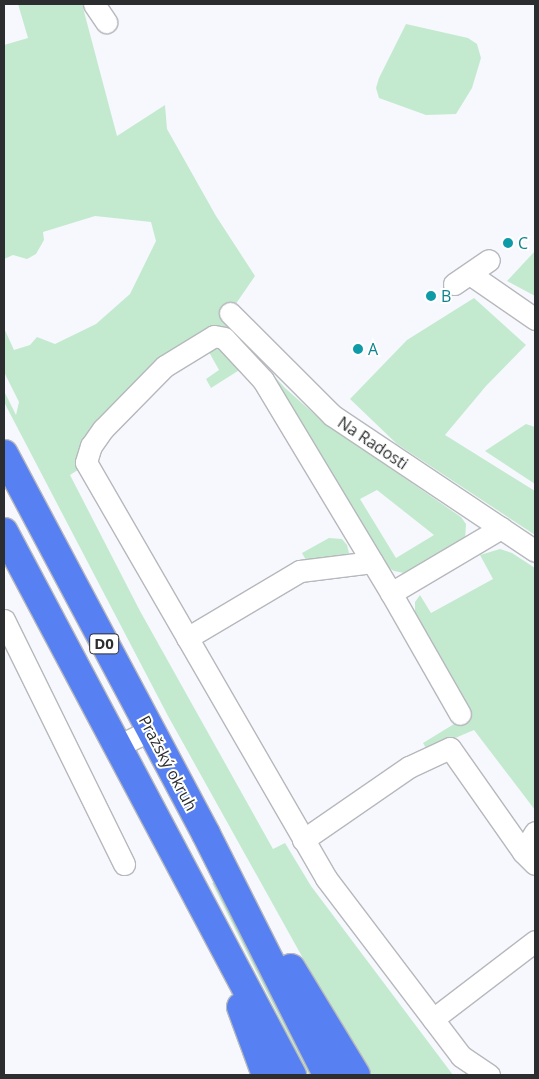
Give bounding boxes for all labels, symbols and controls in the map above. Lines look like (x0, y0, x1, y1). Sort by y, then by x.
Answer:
place label: C (518, 233, 528, 253)
marker: C (502, 237, 514, 249)
place label: B (441, 286, 451, 306)
marker: B (425, 290, 437, 302)
place label: A (368, 339, 378, 359)
marker: A (352, 343, 364, 355)
street label: Na Radosti (334, 412, 412, 474)
road number: D0 (89, 632, 119, 656)
street label: Pražský okruh (135, 712, 201, 814)

